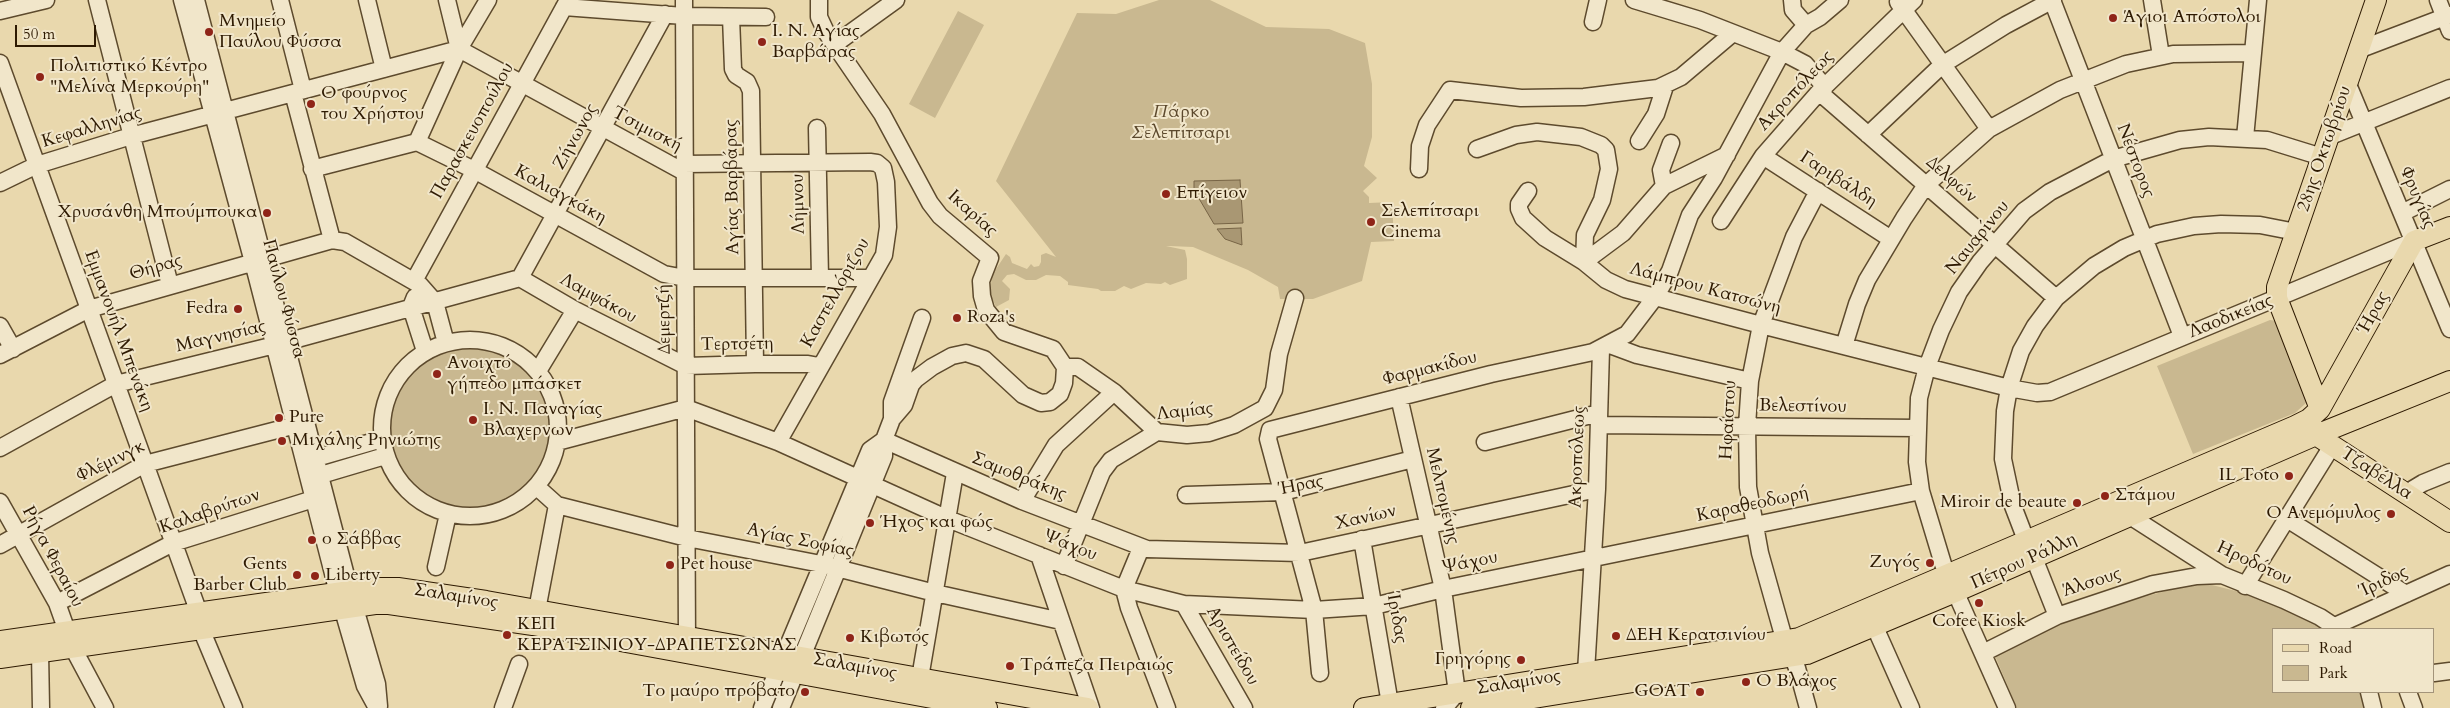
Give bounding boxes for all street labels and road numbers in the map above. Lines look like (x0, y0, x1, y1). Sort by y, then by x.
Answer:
street label: Ακροπόλεως (1753, 46, 1839, 136)
street label: Παρασκευοπούλου (427, 59, 519, 203)
street label: 28ης Οκτωβρίου (2293, 83, 2357, 215)
street label: Ζήνωνος (549, 100, 603, 174)
street label: Κεφαλληνίας (39, 103, 145, 153)
street label: Τσιμισκή (608, 103, 686, 157)
street label: Αγίας Βαρβάρας (721, 119, 745, 255)
street label: Νέστορος (2111, 121, 2159, 201)
street label: Γαριβάλδη (1795, 147, 1881, 213)
street label: Δελφών (1921, 152, 1981, 208)
street label: Καλιαγκάκη (510, 161, 610, 229)
street label: Φρυγίας (2394, 164, 2440, 232)
street label: Λήμνου (788, 173, 810, 235)
street label: Ικαρίας (943, 186, 1001, 242)
street label: Ναυαρίνου (1942, 197, 2014, 279)
street label: Καστελλόριζου (797, 234, 875, 352)
street label: Παύλου Φύσσα (257, 237, 309, 361)
street label: Εμμανουήλ Μπενάκη (79, 247, 157, 415)
street label: Θήρας (127, 250, 185, 286)
street label: Λάμπρου Κατσώνη (1627, 258, 1783, 320)
street label: Λαμψάκου (556, 269, 640, 329)
street label: Δεμερτζή (654, 283, 676, 355)
street label: Ήρας (2353, 288, 2395, 338)
street label: Λαοδικείας (2186, 290, 2276, 344)
street label: Μαγνησίας (174, 316, 268, 358)
street label: Τερτσέτη (701, 334, 773, 356)
street label: Φαρμακίδου (1381, 347, 1479, 391)
street label: Ηφαίστου (1716, 380, 1742, 460)
street label: Βελεστίνου (1759, 395, 1847, 419)
street label: Λαμίας (1156, 398, 1214, 426)
street label: Ακροπόλεως (1565, 406, 1591, 508)
street label: Φλέμινγκ (73, 436, 149, 488)
street label: Τζαβέλλα (2336, 443, 2416, 505)
street label: Μελπομένης (1420, 446, 1464, 546)
street label: Σαμοθράκης (968, 448, 1070, 506)
street label: Ήρας (1277, 471, 1325, 501)
street label: Καραθεοδωρή (1695, 483, 1811, 527)
street label: Καλαβρύτων (157, 485, 263, 539)
street label: Χανίων (1333, 501, 1399, 535)
street label: Ρήγα Φεραίου (16, 503, 88, 611)
street label: Αγίας Σοφίας (745, 519, 855, 563)
street label: Ψάχου (1040, 525, 1100, 567)
street label: Πέτρου Ράλλη (1968, 529, 2080, 595)
street label: Ηροδότου (2213, 537, 2295, 591)
street label: Ψάχου (1440, 547, 1500, 579)
street label: Ίριδος (2357, 562, 2411, 602)
street label: Άλσους (2060, 563, 2124, 603)
street label: Σαλαμίνος (413, 580, 499, 614)
street label: Ίριδας (1381, 591, 1411, 645)
street label: Αριστείδου (1201, 603, 1263, 689)
street label: Σαλαμίνος (811, 649, 899, 685)
street label: Σαλαμίνος (1476, 666, 1562, 700)

